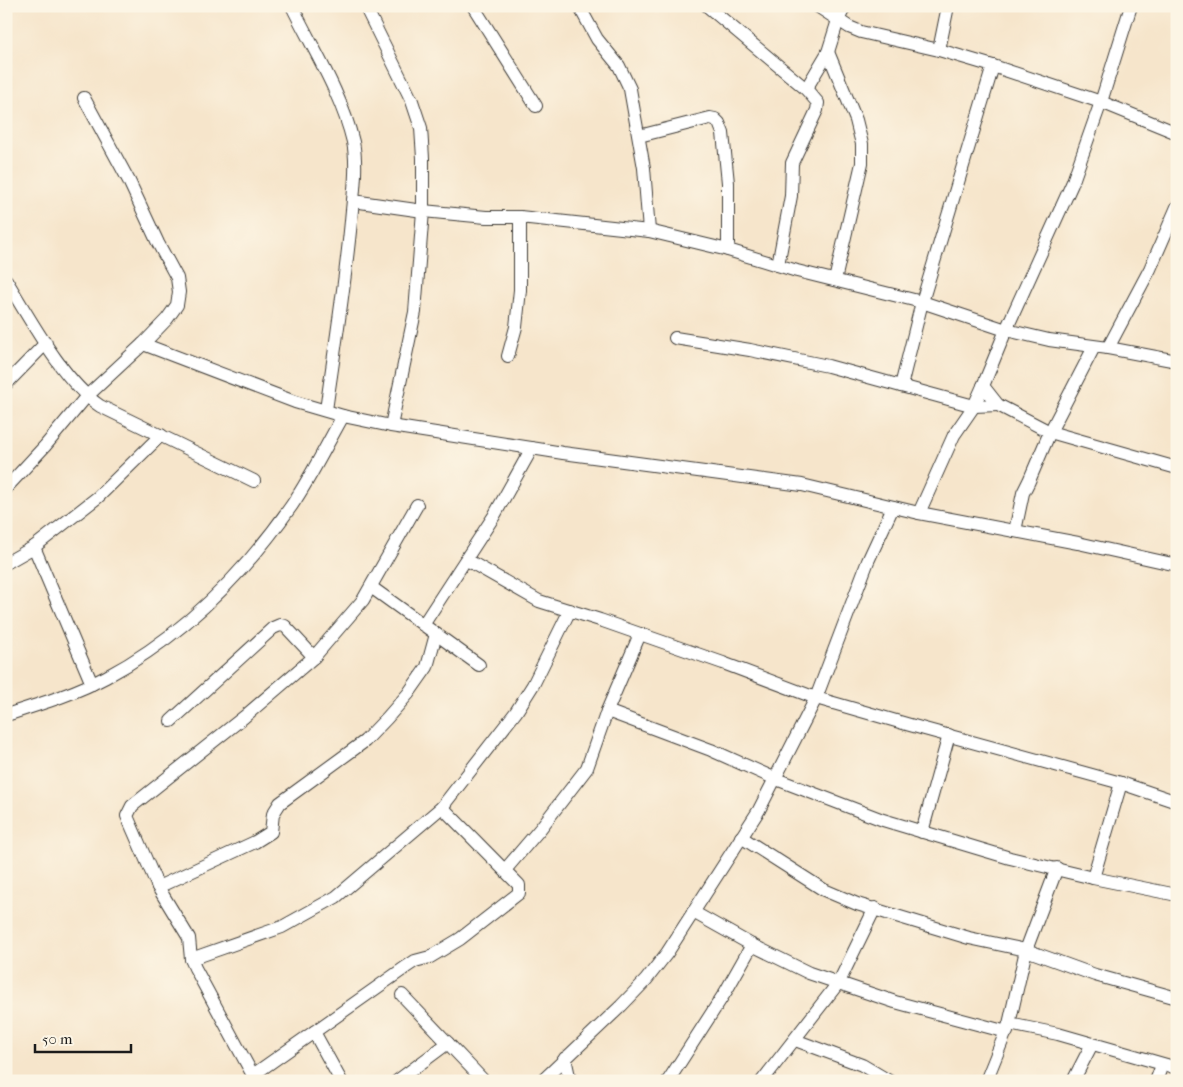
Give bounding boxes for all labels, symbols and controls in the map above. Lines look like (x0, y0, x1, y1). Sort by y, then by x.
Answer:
scale bar (35, 1022, 131, 1054)
text: 50 m (42, 1030, 73, 1048)

